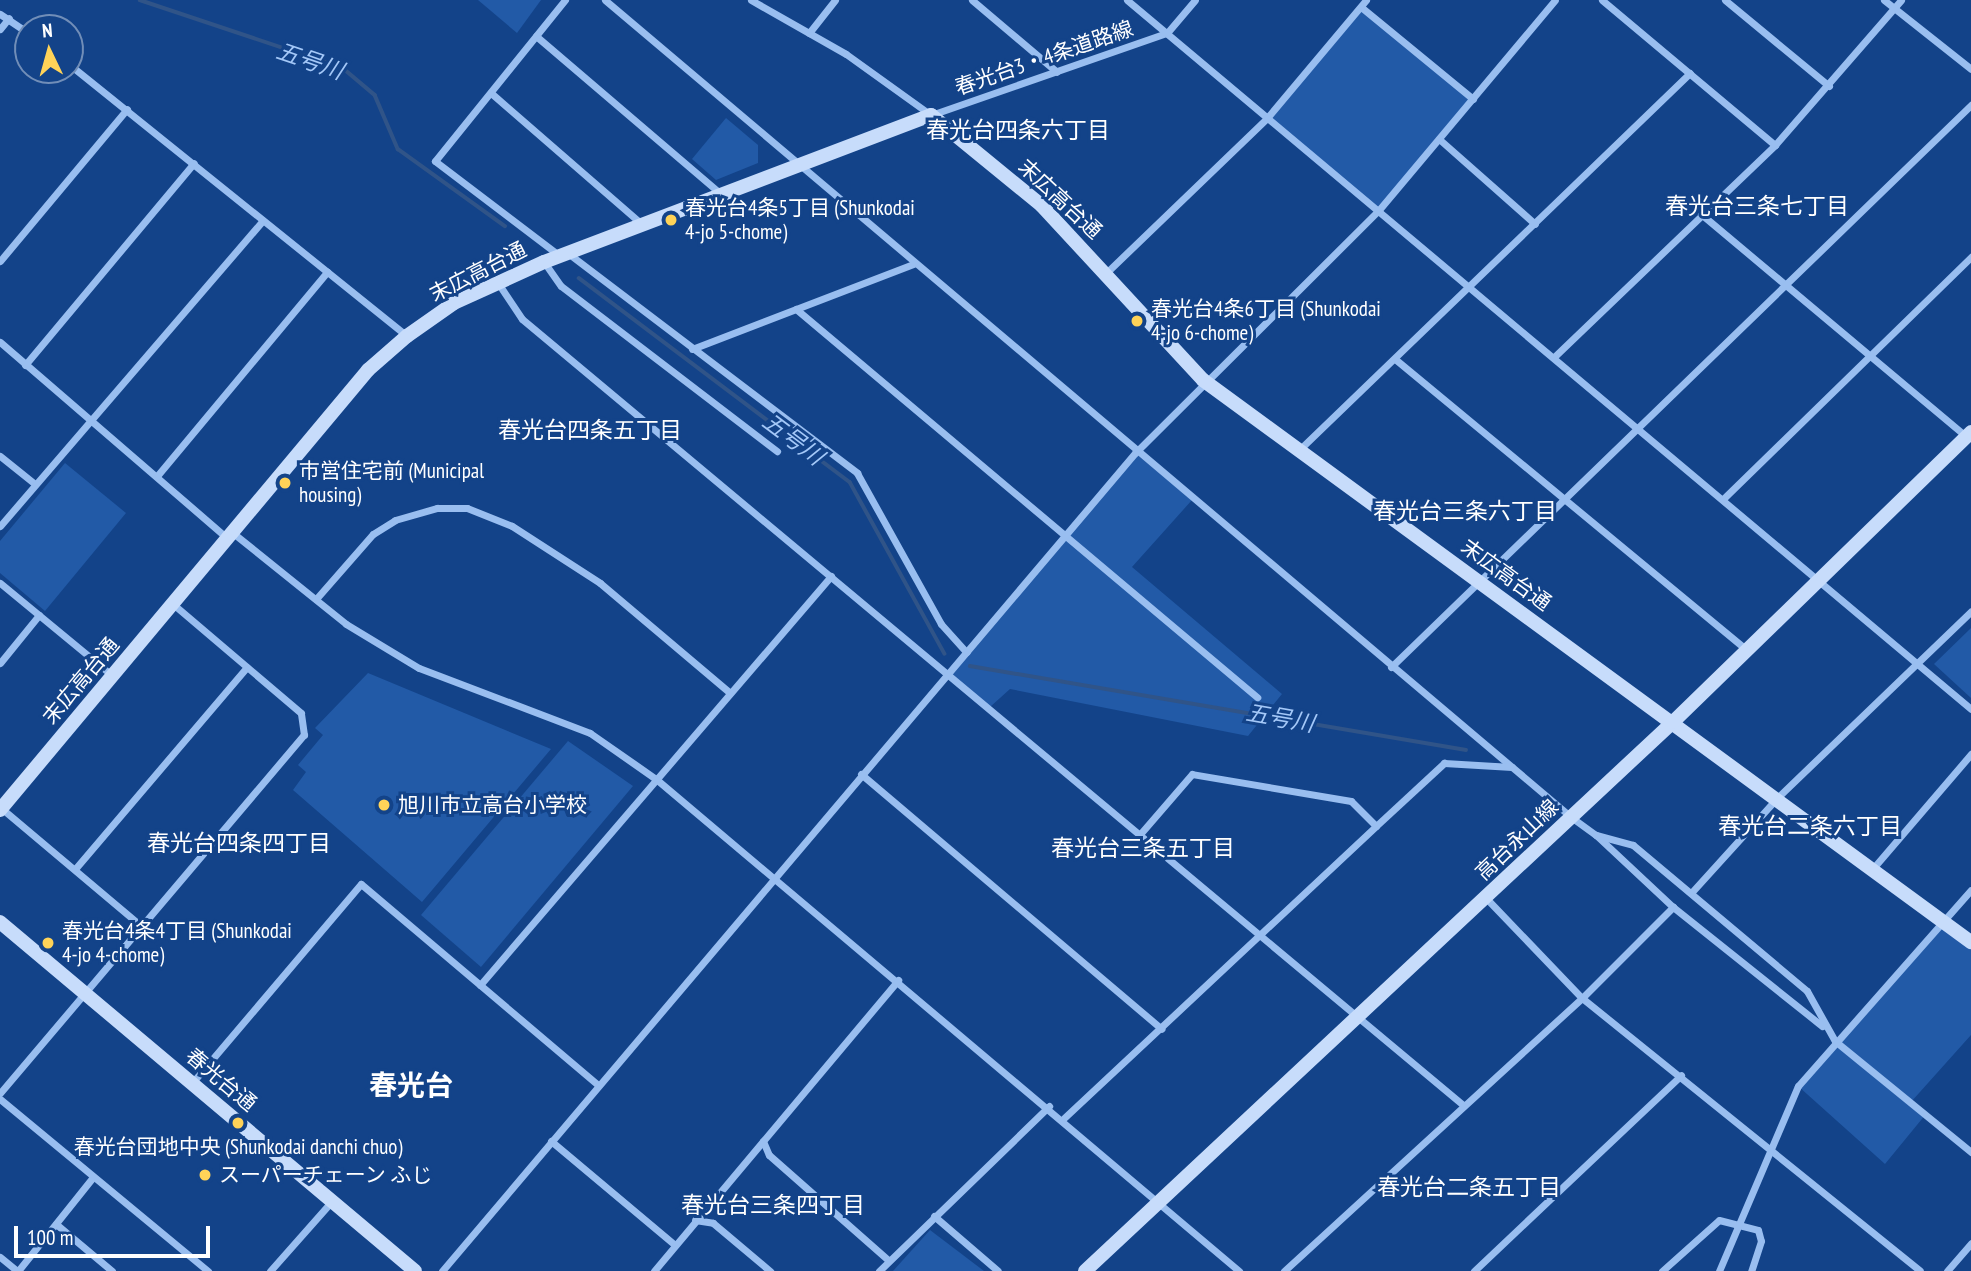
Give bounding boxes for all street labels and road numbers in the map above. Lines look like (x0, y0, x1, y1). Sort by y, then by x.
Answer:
street label: 春光台3・4条道路線 (952, 16, 1136, 100)
street label: 末広高台通 (1013, 154, 1107, 244)
street label: 末広高台通 (426, 237, 530, 307)
street label: 末広高台通 (1456, 534, 1556, 616)
street label: 末広高台通 (38, 633, 124, 729)
street label: 高台永山線 (1470, 794, 1564, 886)
street label: 春光台通 (181, 1043, 261, 1117)

